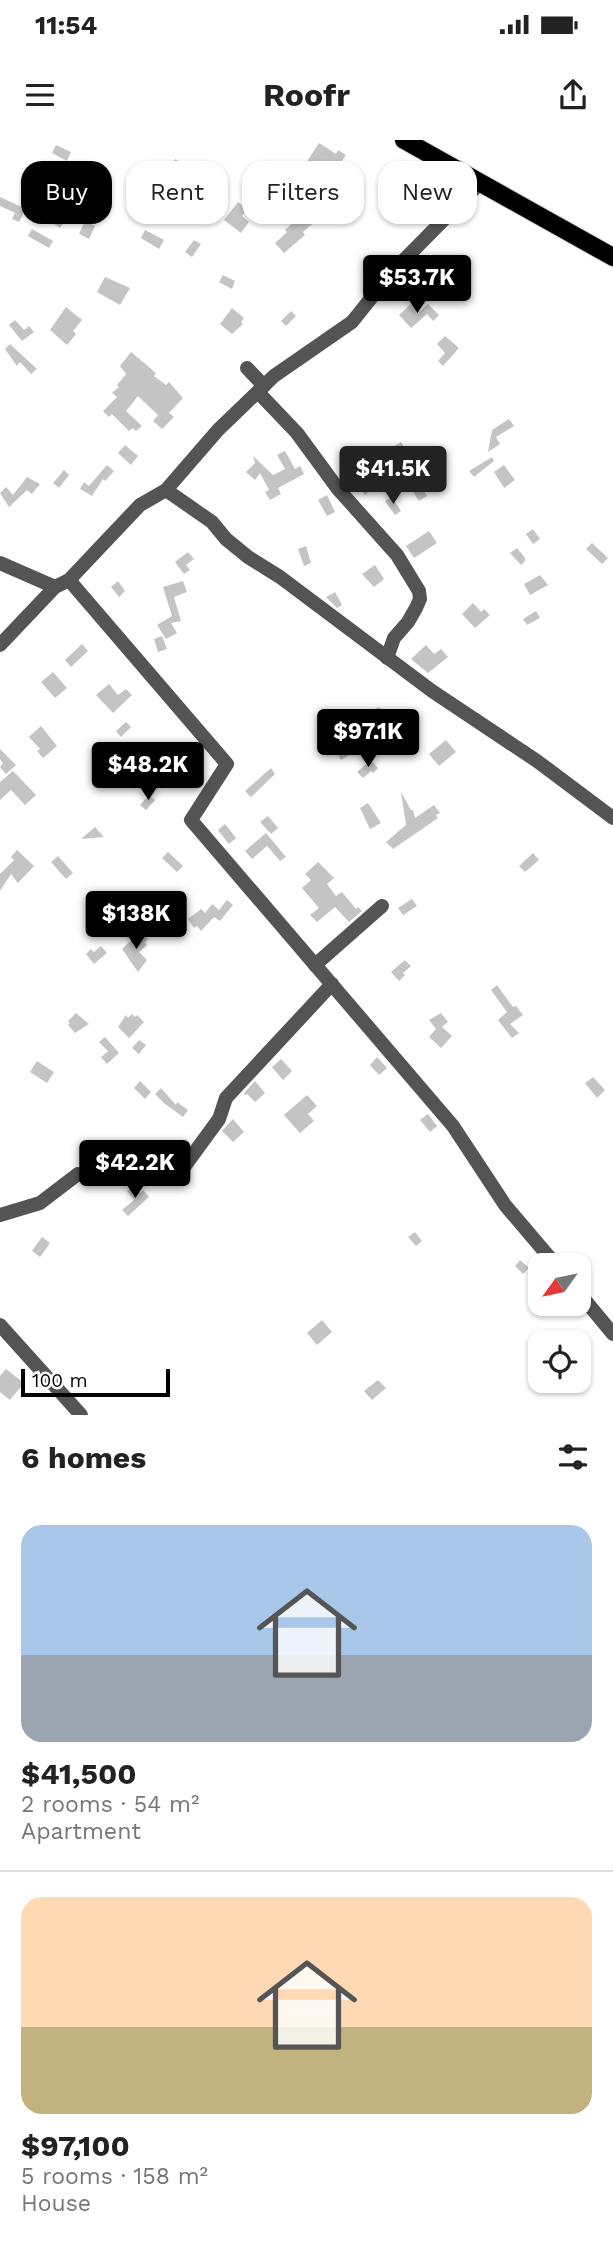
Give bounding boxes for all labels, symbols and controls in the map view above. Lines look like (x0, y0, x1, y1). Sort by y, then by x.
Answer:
text: 11:54 (35, 10, 97, 40)
icon: menu (21, 76, 59, 114)
text: Roofr (263, 76, 350, 114)
icon: share (554, 76, 592, 114)
chip: Buy (21, 161, 112, 224)
chip: Rent (126, 161, 228, 224)
chip: Filters (242, 161, 364, 224)
chip: New (378, 161, 477, 224)
pin: $53.7K (360, 256, 474, 315)
text: $53.7K (379, 264, 455, 291)
pin: $41.5K (336, 446, 450, 506)
text: $41.5K (356, 455, 430, 482)
pin: $97.1K (311, 710, 425, 769)
text: $97.1K (333, 718, 403, 745)
pin: $48.2K (91, 742, 205, 802)
text: $48.2K (108, 751, 188, 778)
pin: $138K (87, 892, 185, 951)
text: $138K (102, 900, 170, 927)
pin: $42.2K (78, 1140, 192, 1200)
text: $42.2K (95, 1149, 175, 1176)
north arrow (528, 1253, 592, 1316)
map controls (528, 1253, 591, 1393)
button: locate (528, 1330, 591, 1393)
scale bar (21, 1366, 170, 1398)
text: 100 m (32, 1369, 88, 1392)
icon: filters (554, 1438, 592, 1476)
text: 6 homes (21, 1440, 146, 1475)
icon: home (244, 1570, 370, 1696)
text: $41,500 (21, 1756, 137, 1791)
text: 2 rooms · 54 m² (21, 1791, 199, 1818)
text: Apartment (21, 1818, 141, 1845)
icon: home (244, 1942, 370, 2068)
text: $97,100 (21, 2128, 130, 2163)
text: 5 rooms · 158 m² (21, 2163, 208, 2190)
text: House (21, 2190, 91, 2217)

